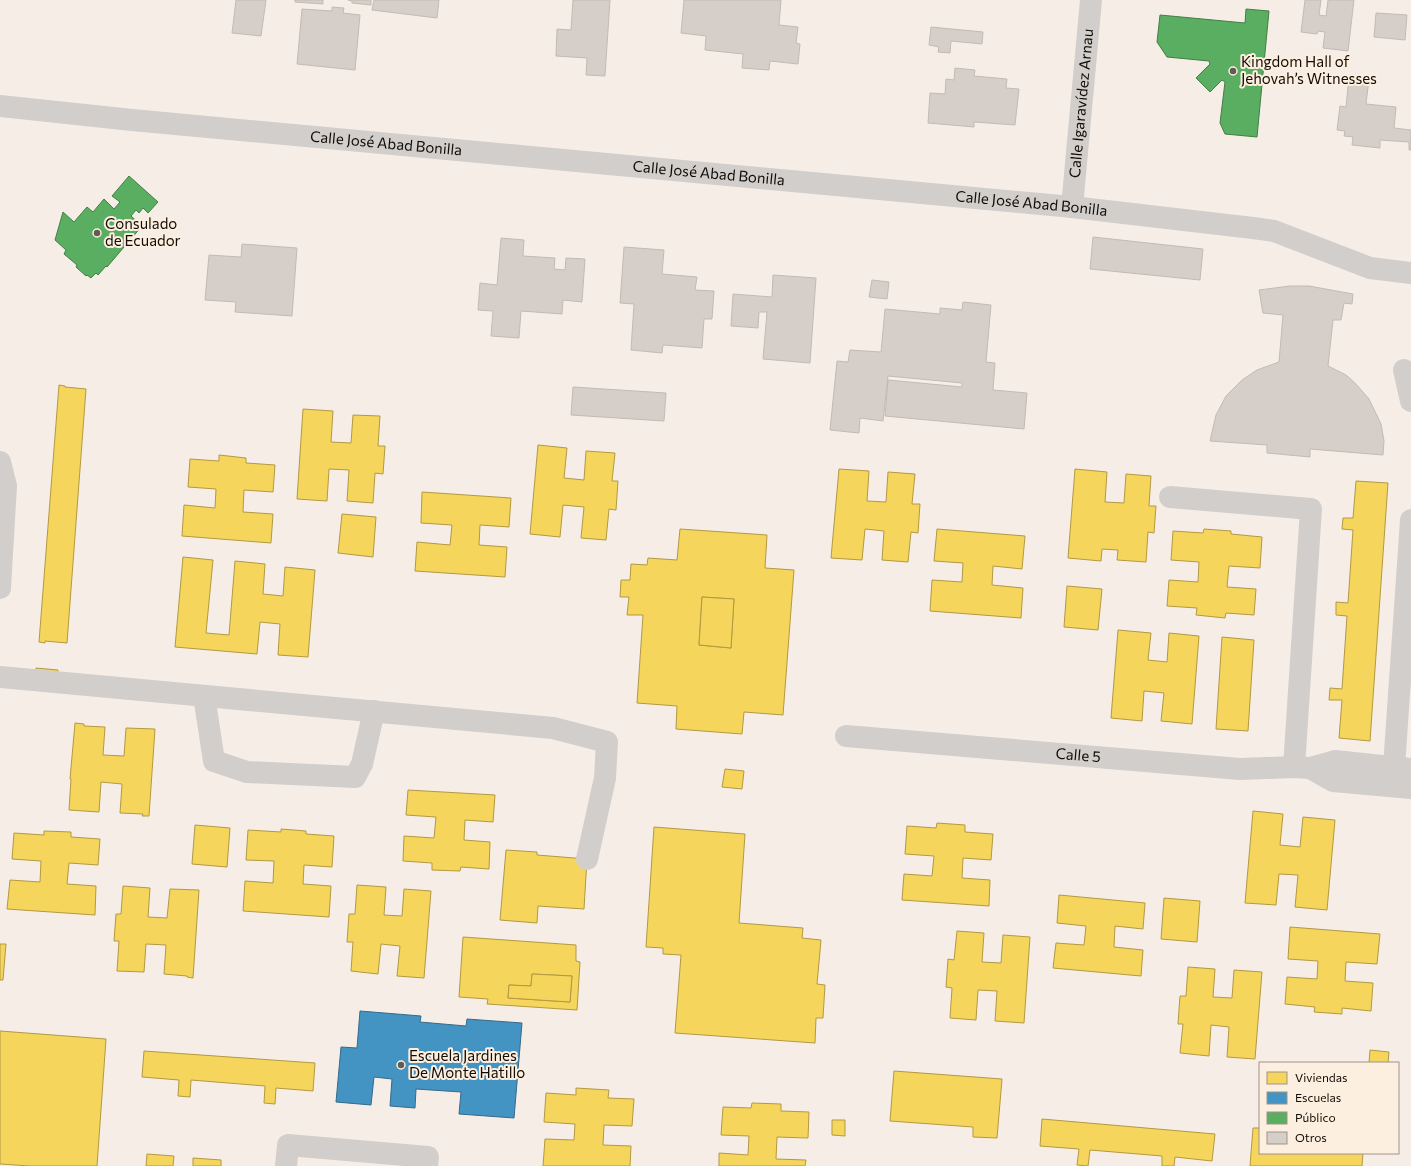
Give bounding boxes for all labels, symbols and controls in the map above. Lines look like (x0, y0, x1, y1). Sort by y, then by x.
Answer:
street label: Calle Igaravídez Arnau (1065, 28, 1096, 179)
place label: Kingdom Hall of Jehovah’s Witnesses (1241, 52, 1377, 87)
marker: Kingdom Hall of Jehovah’s Witnesses (1228, 66, 1238, 76)
street label: Calle José Abad Bonilla (309, 127, 463, 159)
street label: Calle José Abad Bonilla (632, 156, 786, 188)
street label: Calle José Abad Bonilla (955, 186, 1108, 219)
place label: Consulado de Ecuador (105, 214, 181, 249)
marker: Consulado de Ecuador (92, 228, 102, 238)
street label: Calle 5 (1055, 744, 1102, 765)
place label: Escuela Jardines De Monte Hatillo (409, 1046, 525, 1081)
marker: Escuela Jardines De Monte Hatillo (396, 1060, 406, 1070)
legend (1259, 1062, 1399, 1154)
text: Viviendas (1295, 1070, 1347, 1084)
text: Escuelas (1295, 1090, 1341, 1104)
text: Público (1295, 1110, 1336, 1124)
text: Otros (1295, 1130, 1327, 1144)

